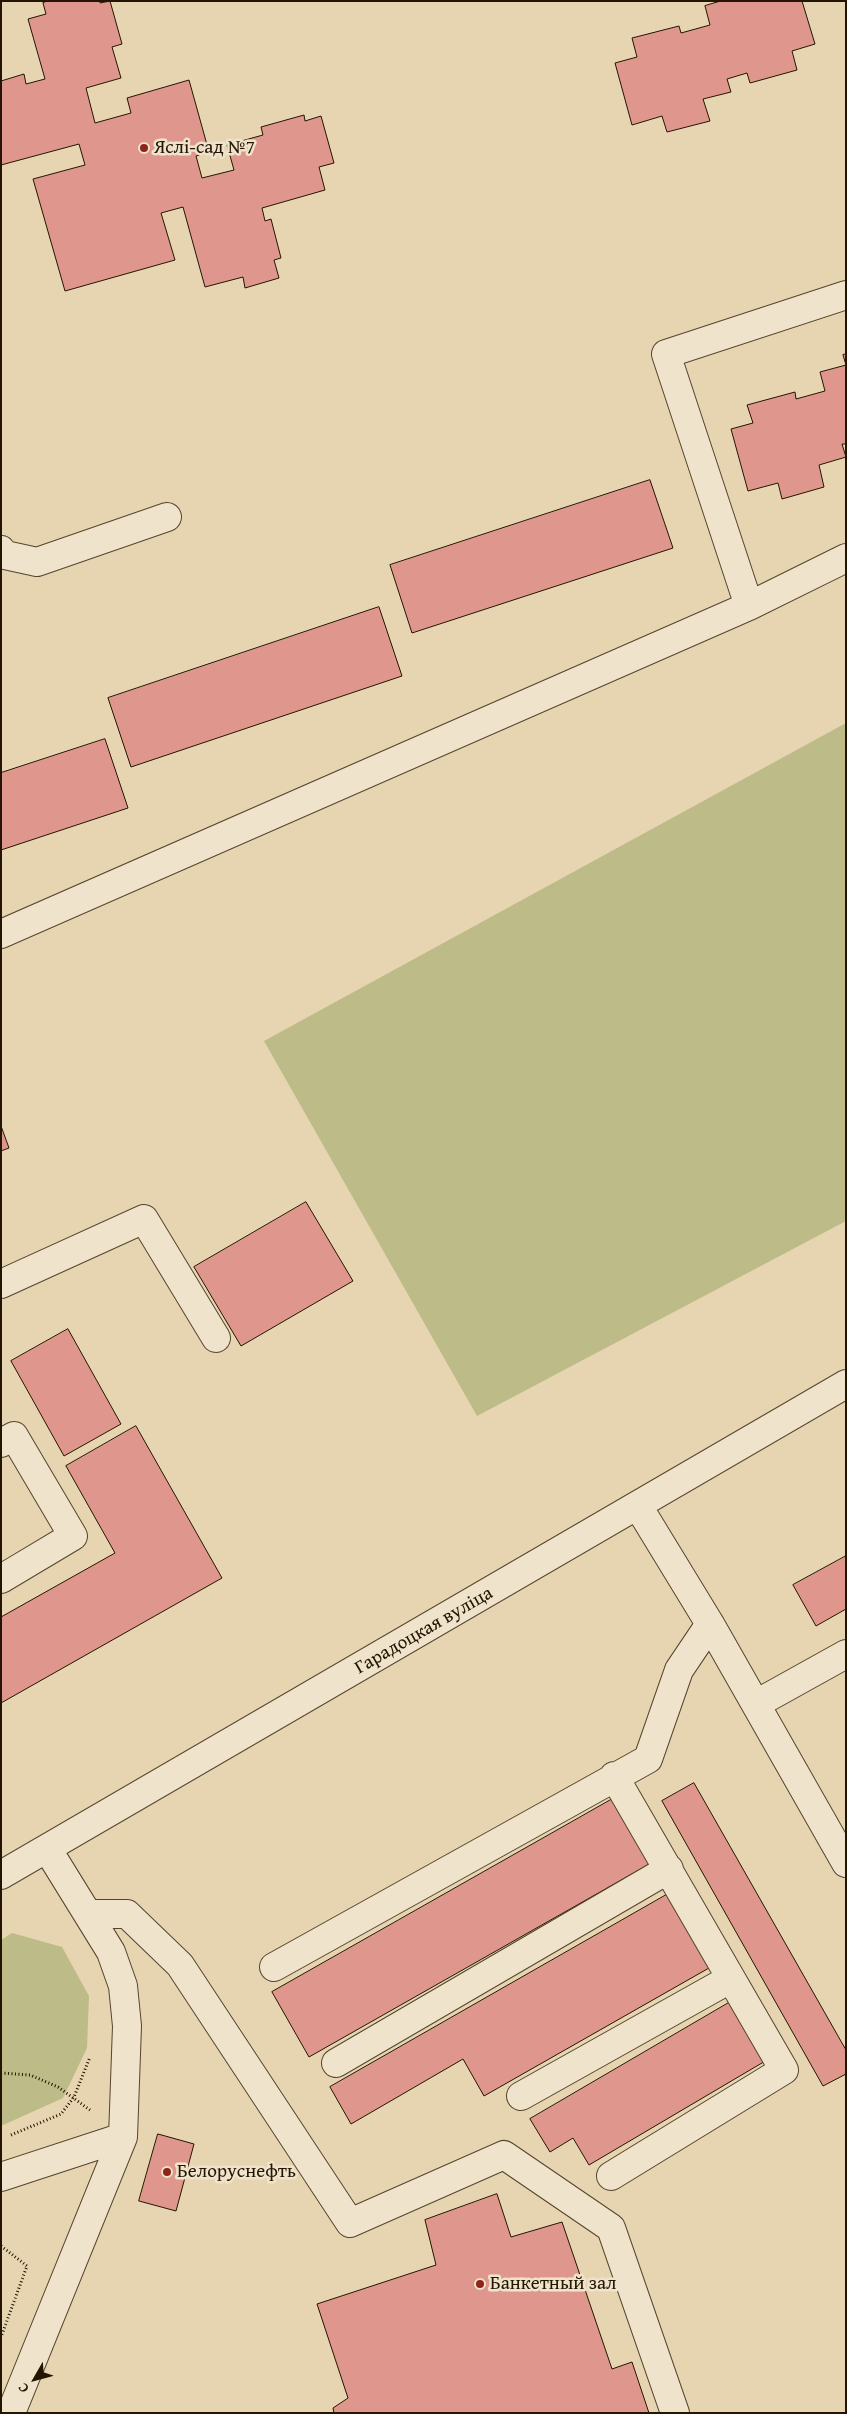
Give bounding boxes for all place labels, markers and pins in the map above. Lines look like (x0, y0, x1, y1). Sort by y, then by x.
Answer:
place label: Яслі-сад №7 (154, 137, 255, 159)
marker: Яслі-сад №7 (138, 142, 150, 154)
place label: Белоруснефть (177, 2161, 296, 2183)
marker: Белоруснефть (161, 2166, 173, 2178)
place label: Банкетный зал (490, 2273, 616, 2295)
marker: Банкетный зал (474, 2278, 486, 2290)

